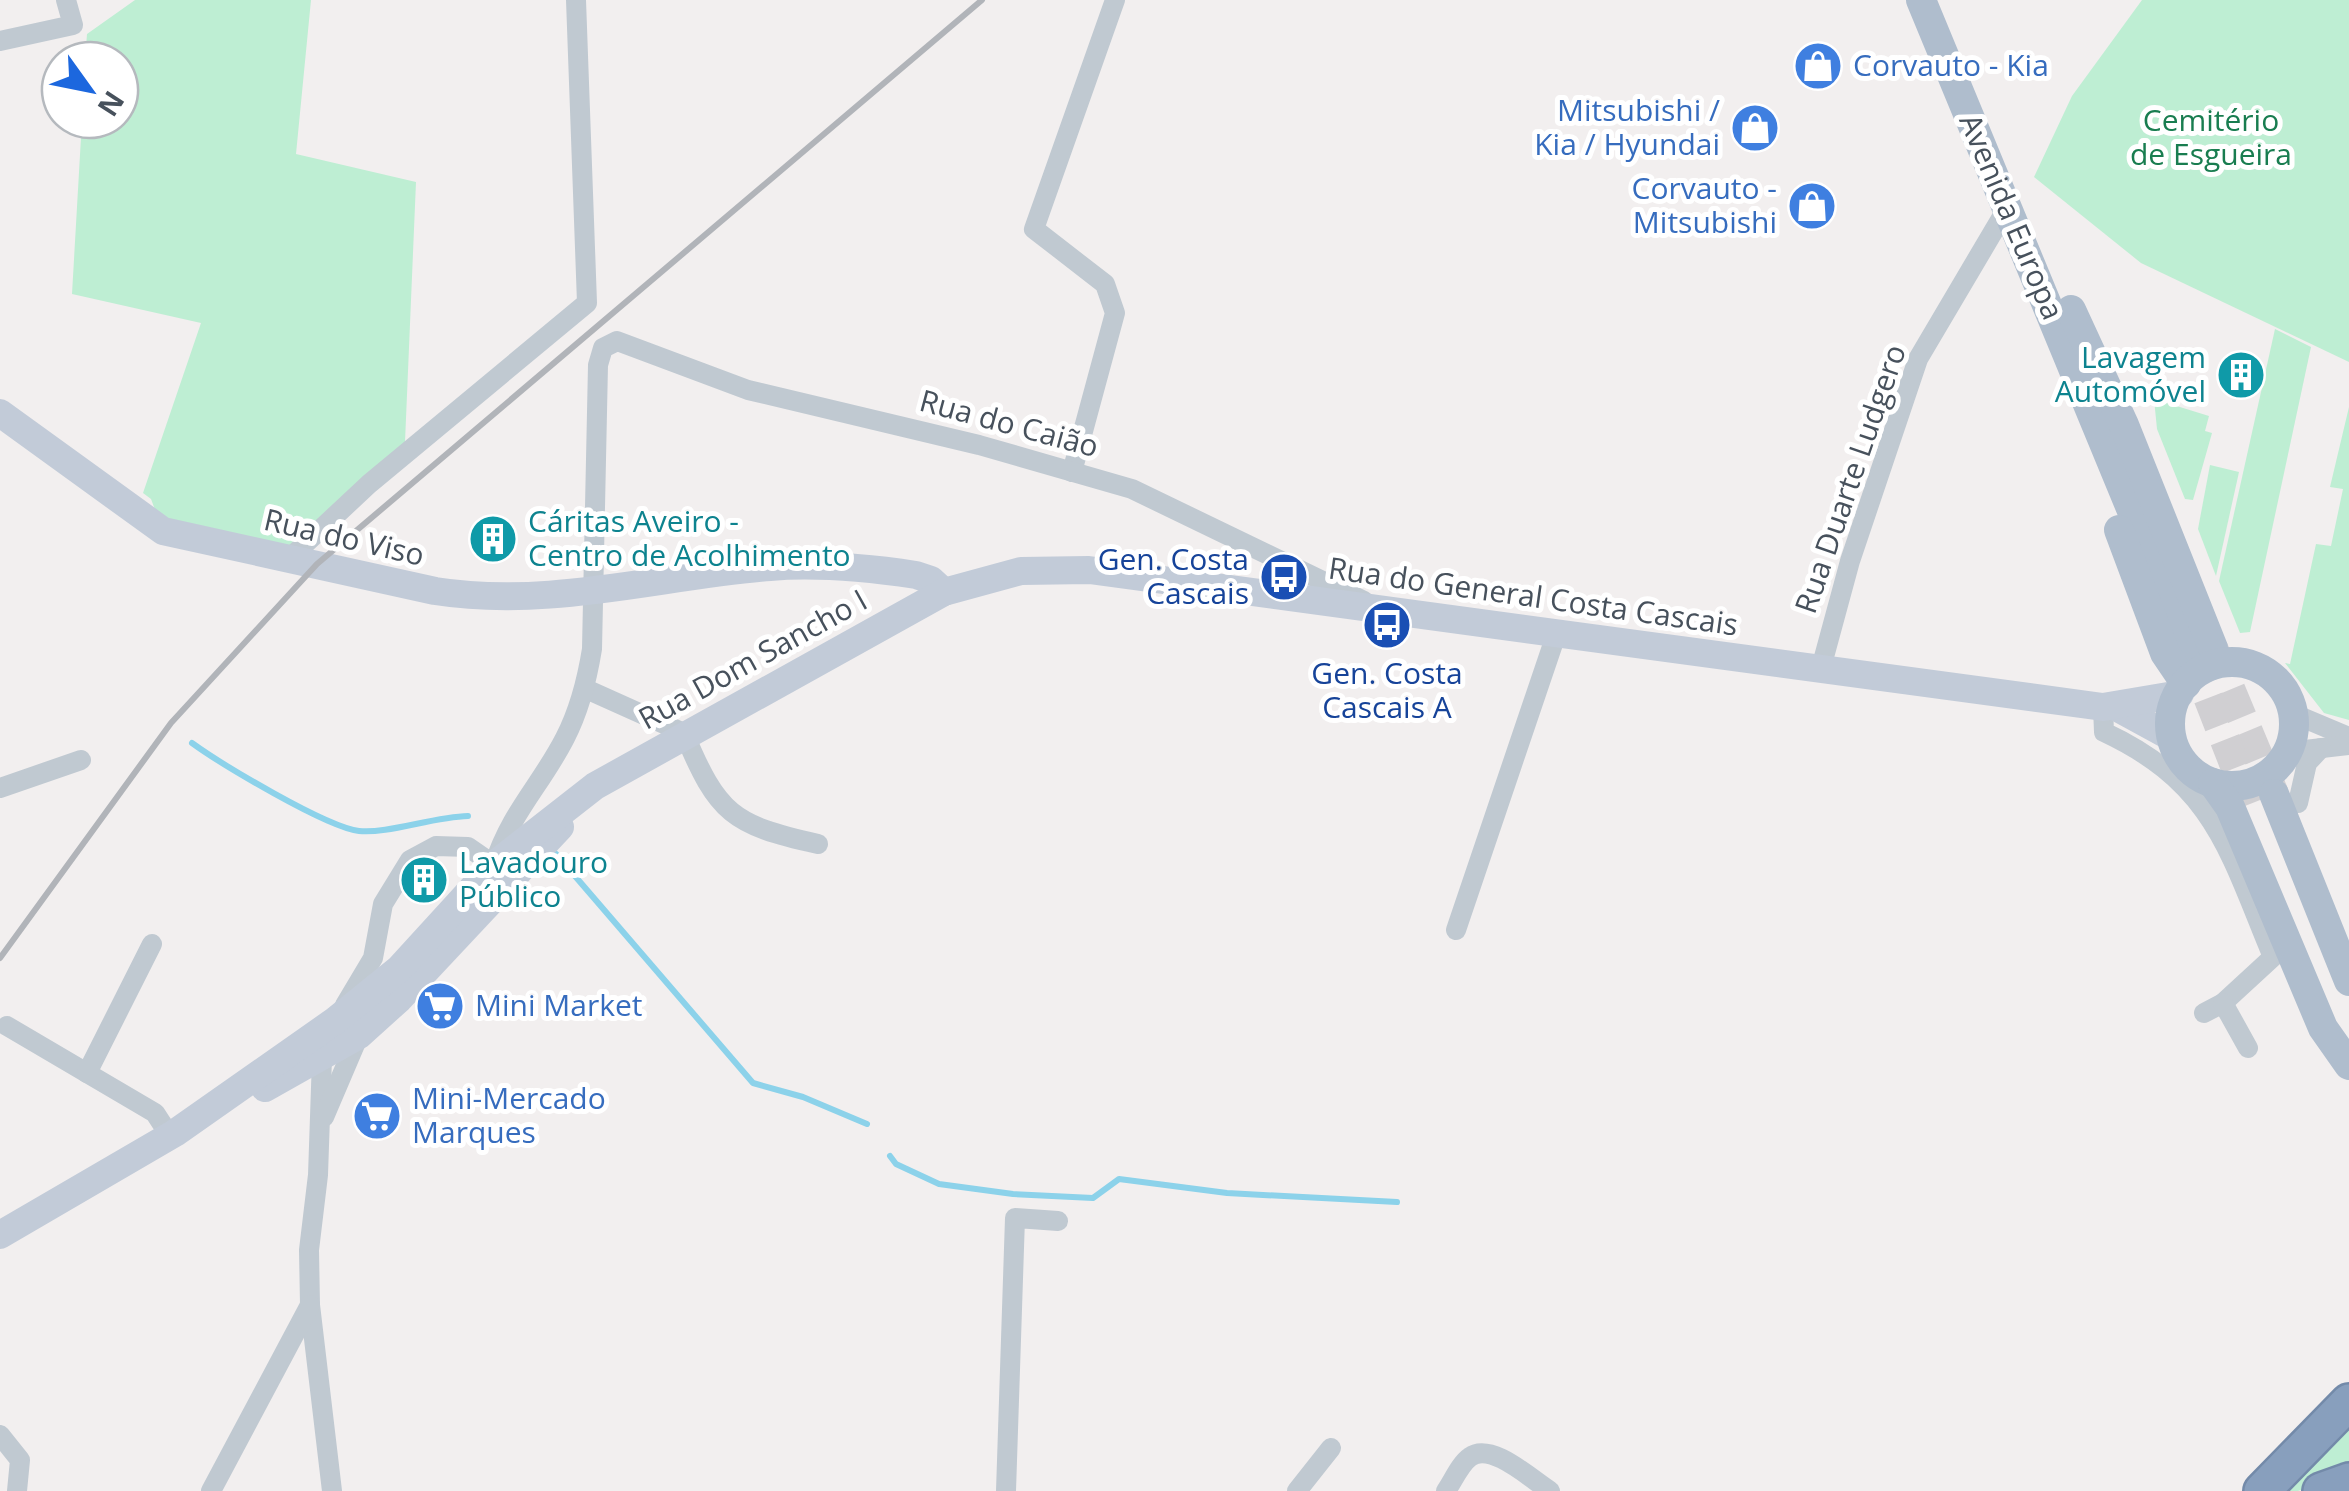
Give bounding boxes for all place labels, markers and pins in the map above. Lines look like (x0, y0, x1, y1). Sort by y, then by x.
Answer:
shop icon: Corvauto - Kia (1792, 40, 1844, 92)
place label: Corvauto - Kia (1853, 44, 2049, 85)
place label: Mitsubishi / Kia / Hyundai (1534, 89, 1720, 164)
shop icon: Mitsubishi / Kia / Hyundai (1729, 102, 1781, 154)
place label: Corvauto - Mitsubishi (1632, 167, 1777, 242)
shop icon: Corvauto - Mitsubishi (1786, 180, 1838, 232)
place label: Lavagem Automóvel (2055, 336, 2206, 411)
building icon: Lavagem Automóvel (2215, 349, 2267, 401)
place label: Cáritas Aveiro - Centro de Acolhimento (528, 500, 851, 575)
building icon: Cáritas Aveiro - Centro de Acolhimento (467, 513, 519, 565)
place label: Gen. Costa Cascais (1098, 538, 1249, 613)
bus stop icon: Gen. Costa Cascais (1258, 551, 1310, 603)
bus stop icon: Gen. Costa Cascais A (1361, 599, 1413, 651)
place label: Gen. Costa Cascais A (1311, 652, 1463, 727)
place label: Lavadouro Público (459, 841, 608, 916)
building icon: Lavadouro Público (398, 854, 450, 906)
supermarket icon: Mini Market (414, 980, 466, 1032)
place label: Mini Market (475, 984, 643, 1025)
place label: Mini-Mercado Marques (412, 1077, 606, 1152)
supermarket icon: Mini-Mercado Marques (351, 1090, 403, 1142)

